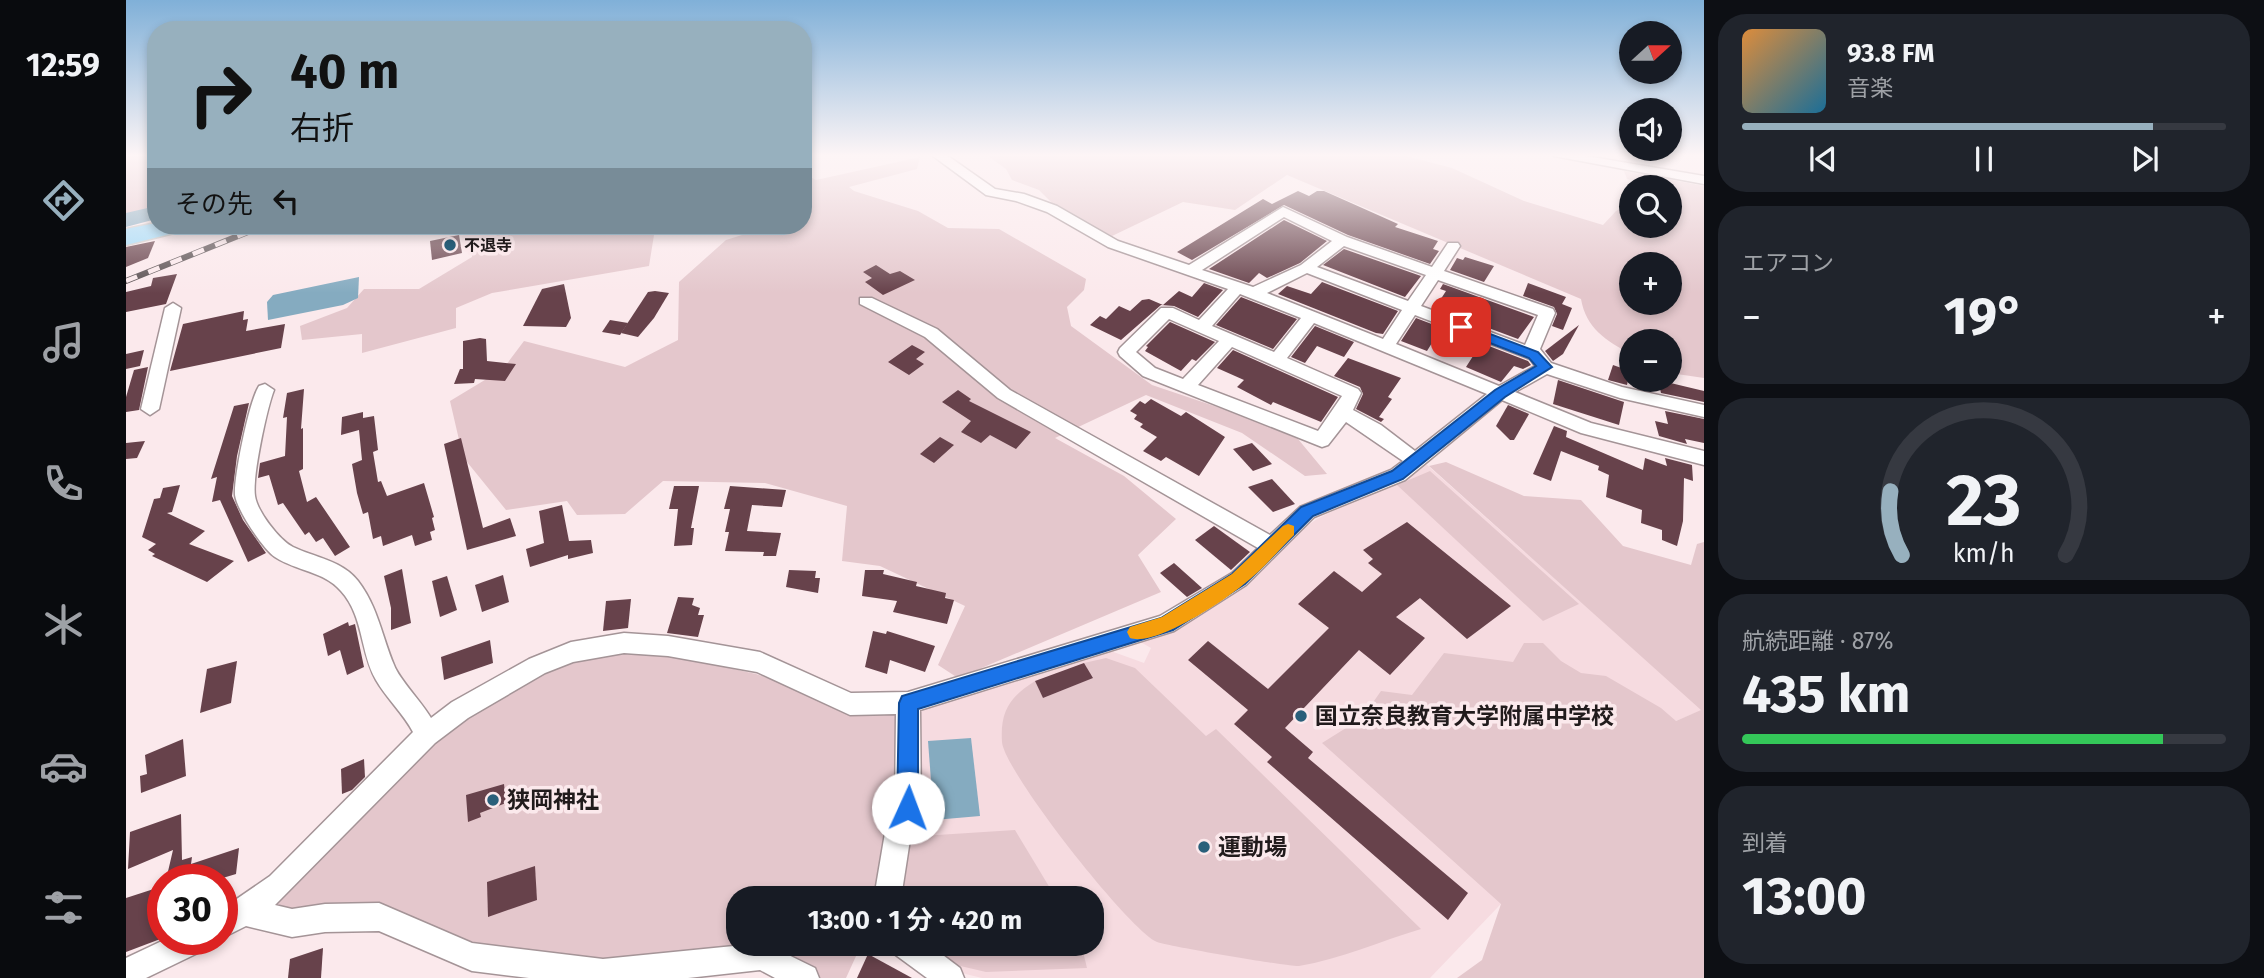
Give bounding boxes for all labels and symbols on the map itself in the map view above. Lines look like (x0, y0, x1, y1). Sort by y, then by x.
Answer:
north arrow (1619, 21, 1682, 84)
place label: 不退寺 (464, 236, 512, 255)
marker: 不退寺 (442, 237, 458, 253)
pin (1431, 297, 1491, 357)
place label: 国立奈良教育大学附属中学校 (1315, 702, 1614, 730)
marker: 国立奈良教育大学附属中学校 (1293, 708, 1309, 724)
position arrow (871, 771, 945, 845)
place label: 狭岡神社 (507, 786, 599, 814)
marker: 狭岡神社 (485, 792, 501, 808)
place label: 運動場 (1218, 833, 1287, 861)
marker: 運動場 (1196, 839, 1212, 855)
speed limit sign: 30 (147, 864, 238, 955)

